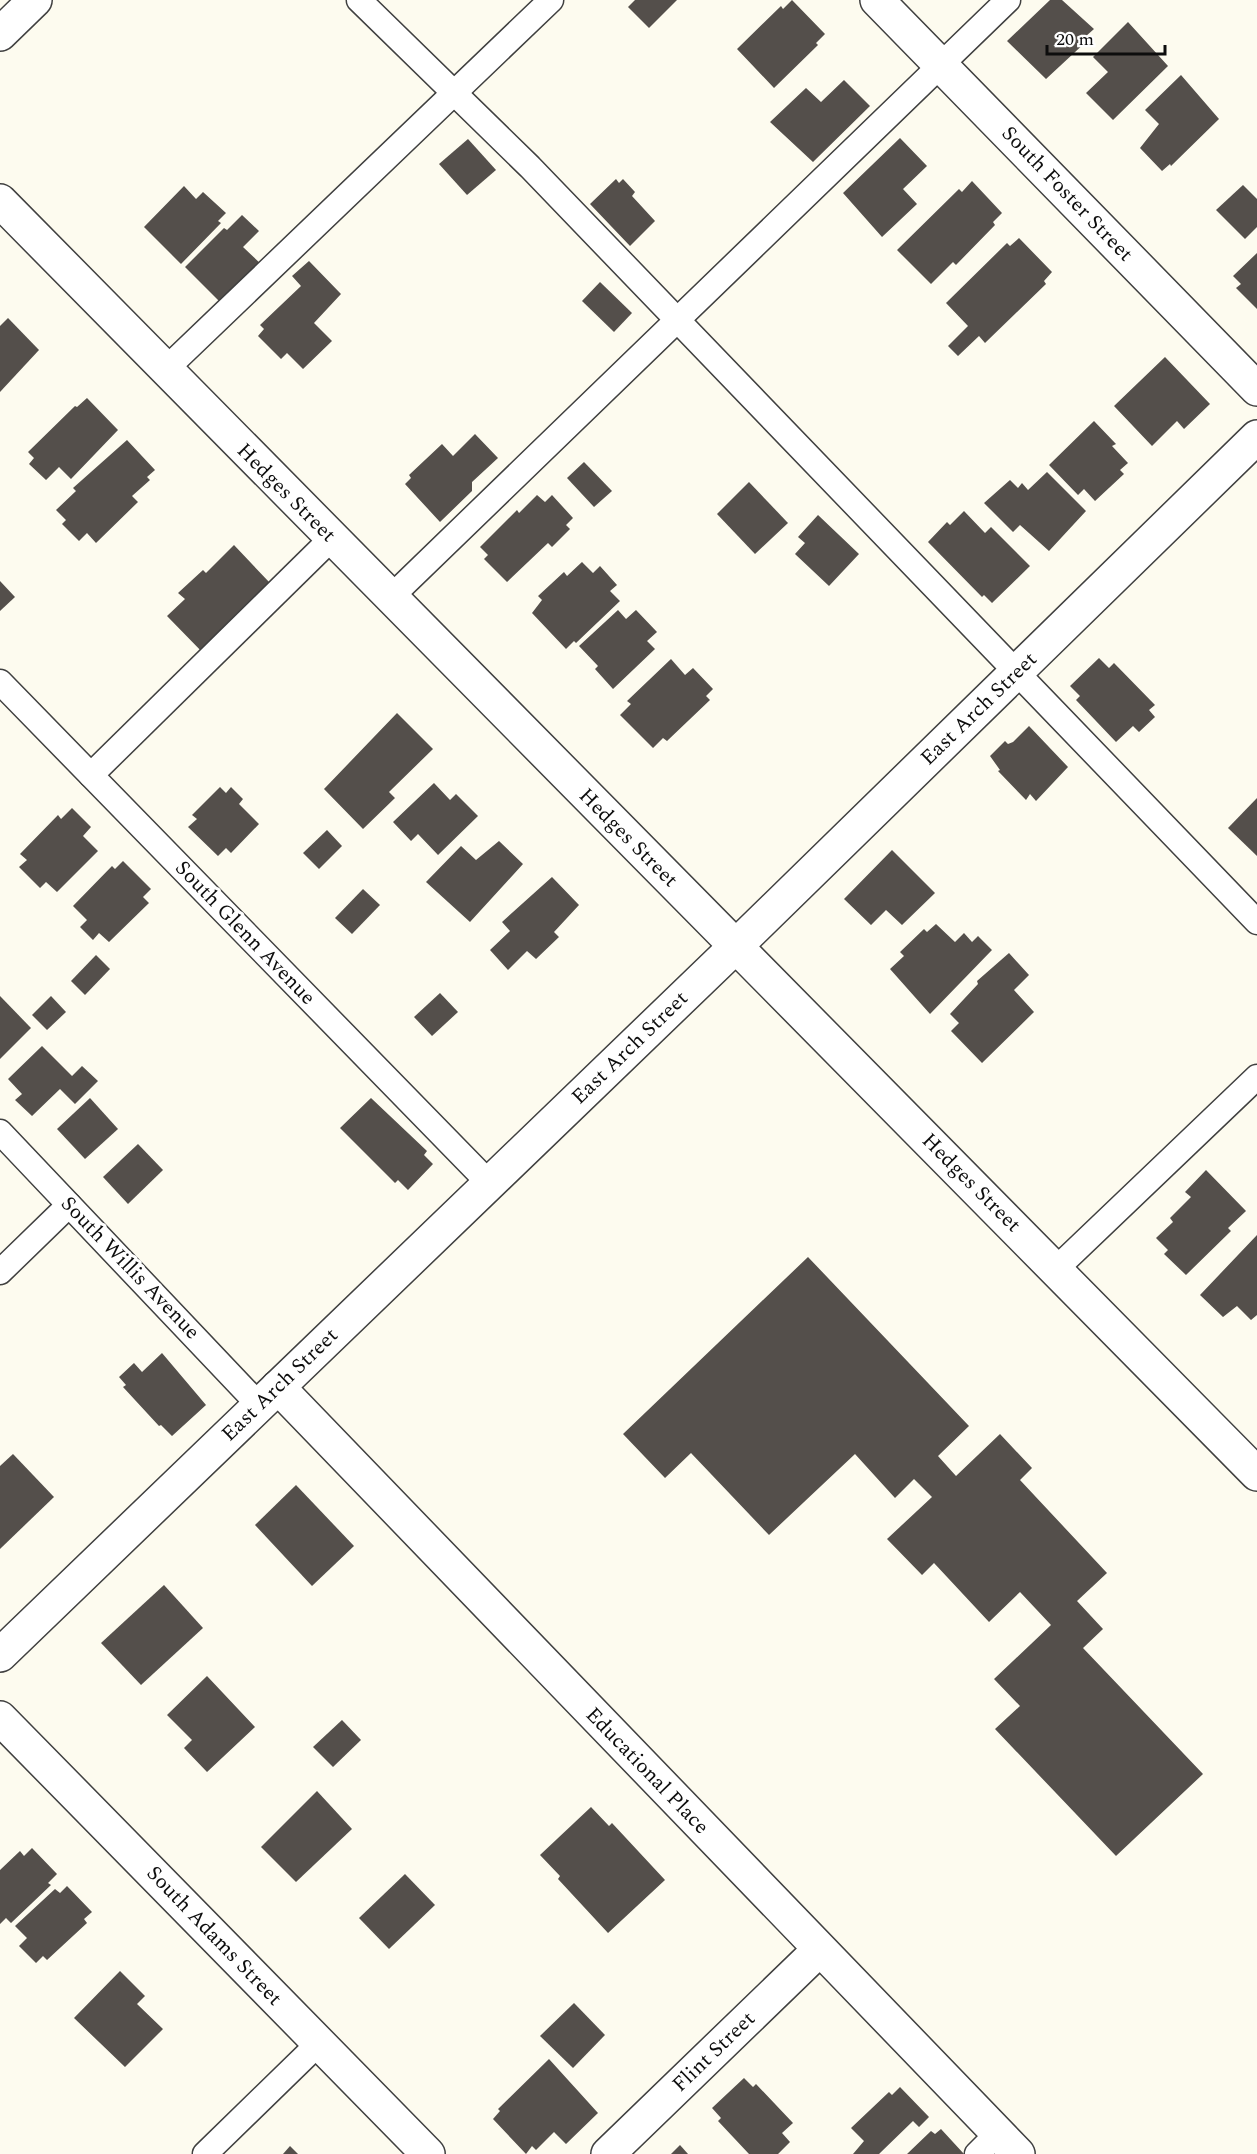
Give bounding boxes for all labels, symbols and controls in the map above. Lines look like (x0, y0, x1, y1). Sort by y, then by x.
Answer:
scale bar (1047, 18, 1166, 56)
text: 20 m (1056, 26, 1094, 53)
street label: South Foster Street (994, 119, 1140, 269)
street label: Hedges Street (229, 436, 343, 550)
street label: East Arch Street (913, 645, 1045, 773)
street label: Hedges Street (571, 781, 685, 895)
street label: South Glenn Avenue (167, 853, 323, 1013)
street label: East Arch Street (564, 984, 696, 1112)
street label: Hedges Street (914, 1126, 1028, 1240)
street label: South Willis Avenue (53, 1189, 207, 1347)
street label: East Arch Street (214, 1321, 346, 1449)
street label: Educational Place (578, 1700, 716, 1842)
street label: South Adams Street (138, 1859, 290, 2013)
street label: Flint Street (665, 2004, 763, 2100)

